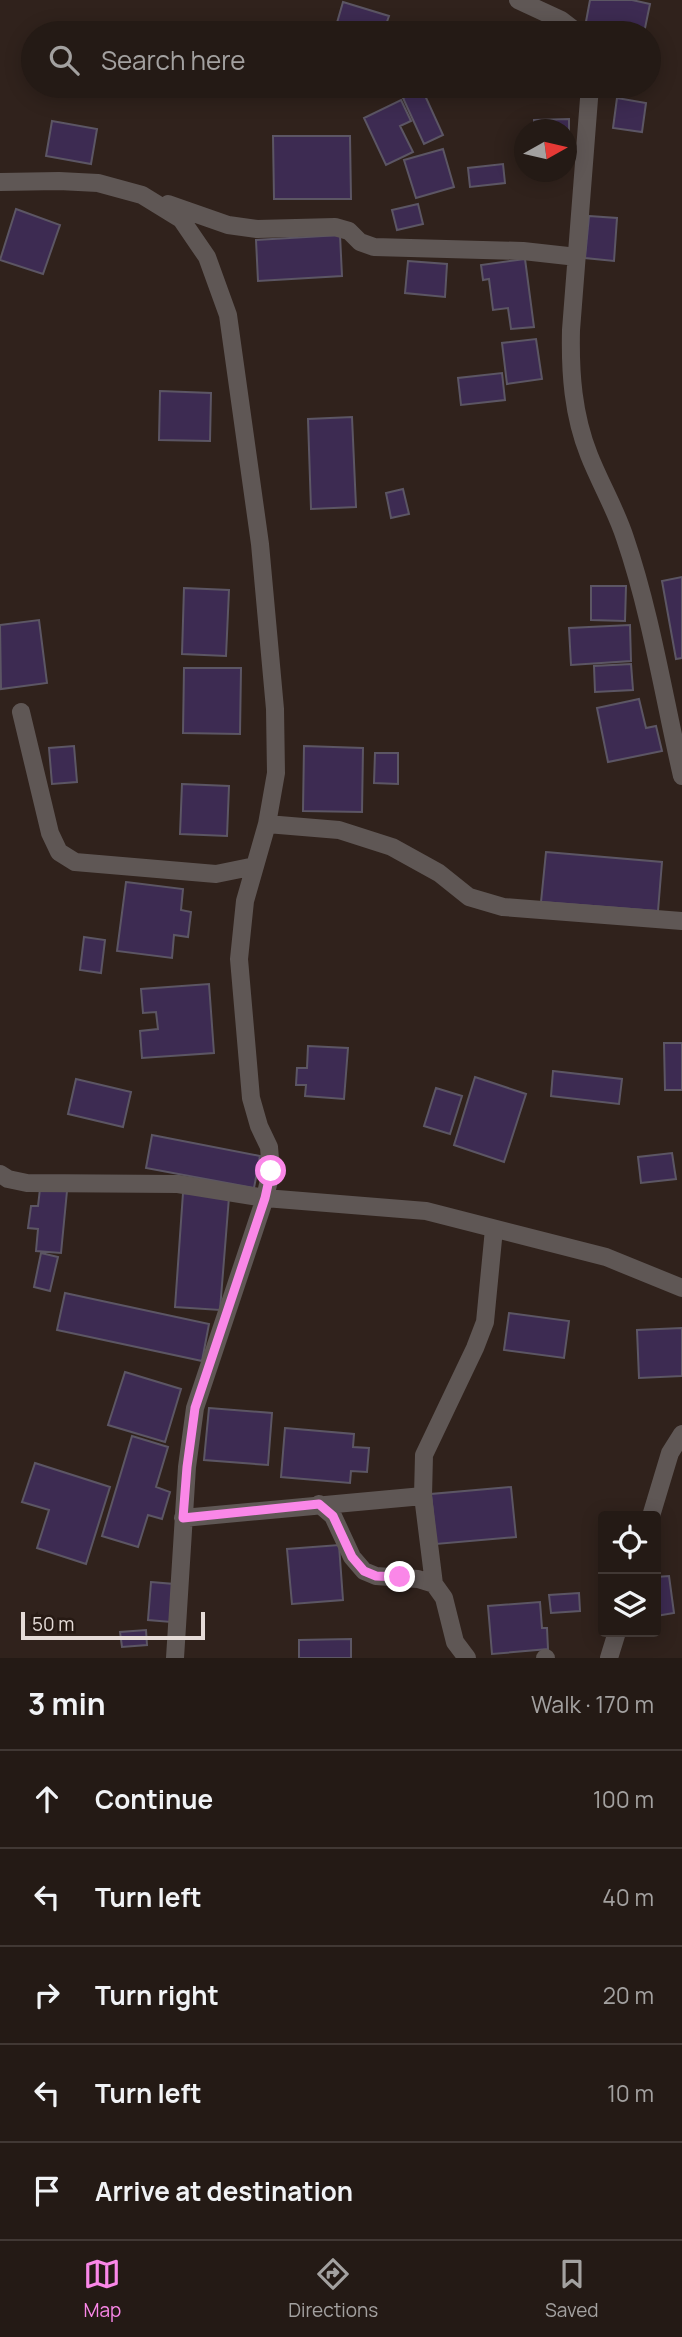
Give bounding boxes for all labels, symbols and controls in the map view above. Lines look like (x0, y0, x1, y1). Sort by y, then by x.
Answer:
search box (21, 21, 661, 98)
icon: search (45, 41, 83, 79)
text: Search here (101, 42, 246, 78)
north arrow (514, 119, 577, 182)
route start (255, 1155, 286, 1186)
map controls (598, 1511, 661, 1637)
button: locate (598, 1511, 661, 1574)
route end (384, 1561, 415, 1592)
button: layers (598, 1574, 661, 1637)
scale bar (21, 1609, 205, 1641)
text: 50 m (32, 1611, 74, 1637)
text: 3 min (28, 1683, 106, 1724)
text: Walk · 170 m (531, 1688, 654, 1720)
icon: ahead (28, 1780, 66, 1818)
text: Continue (95, 1781, 213, 1817)
text: 100 m (593, 1783, 654, 1815)
icon: left (28, 1878, 66, 1916)
text: Turn left (95, 1879, 202, 1915)
text: 40 m (602, 1881, 654, 1913)
icon: right (28, 1976, 66, 2014)
text: Turn right (95, 1977, 219, 2013)
text: 20 m (603, 1979, 654, 2011)
icon: left (28, 2074, 66, 2112)
text: Turn left (95, 2075, 202, 2111)
text: 10 m (607, 2077, 654, 2109)
icon: arrive (28, 2172, 66, 2210)
text: Arrive at destination (95, 2173, 353, 2209)
tab: Map (83, 2255, 121, 2323)
tab: Directions (288, 2255, 378, 2323)
tab: Saved (545, 2255, 599, 2323)

